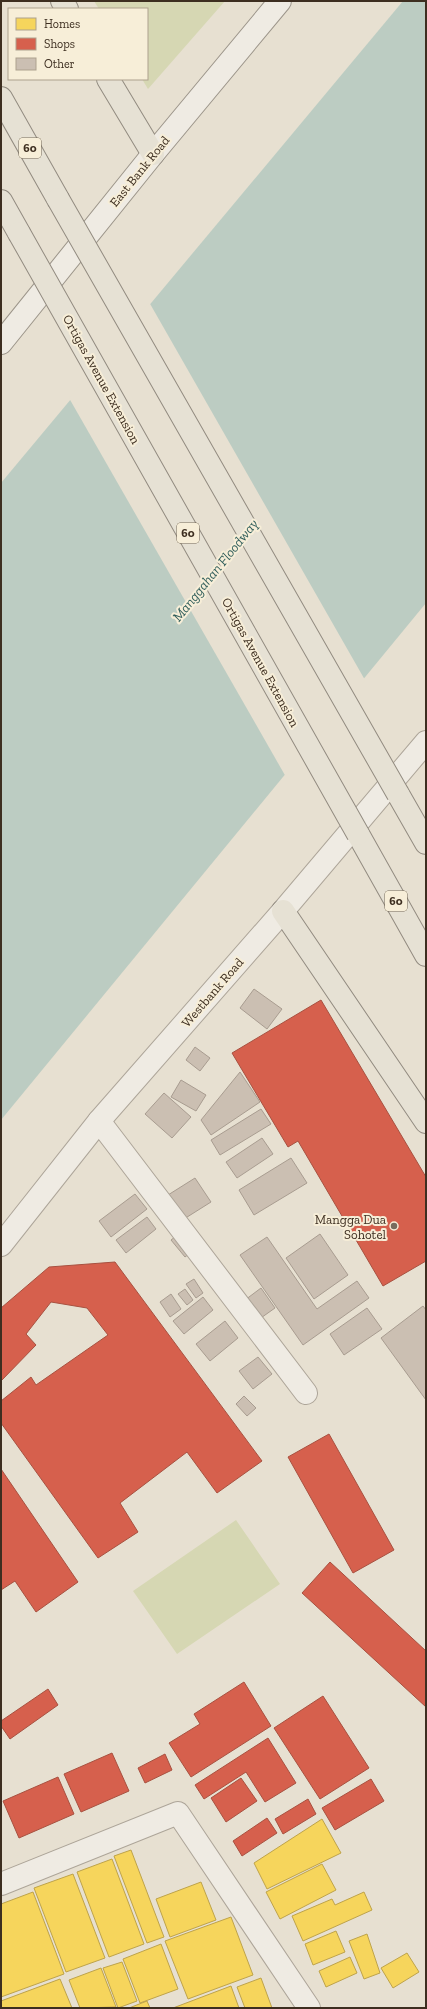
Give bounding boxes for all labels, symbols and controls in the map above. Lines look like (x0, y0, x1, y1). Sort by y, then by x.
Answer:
legend (8, 8, 148, 80)
text: Homes (44, 17, 80, 31)
text: Shops (44, 37, 75, 51)
text: Other (44, 57, 75, 71)
street label: East Bank Road (106, 133, 172, 210)
road number: 60 (19, 138, 41, 158)
street label: Ortigas Avenue Extension (60, 312, 144, 447)
water label: Manggahan Floodway (169, 515, 262, 625)
road number: 60 (177, 523, 199, 543)
street label: Ortigas Avenue Extension (219, 595, 303, 730)
road number: 60 (385, 891, 407, 911)
street label: Westbank Road (178, 955, 246, 1030)
place label: Mangga Dua Sohotel (315, 1212, 387, 1242)
marker: Mangga Dua Sohotel (389, 1221, 399, 1231)

